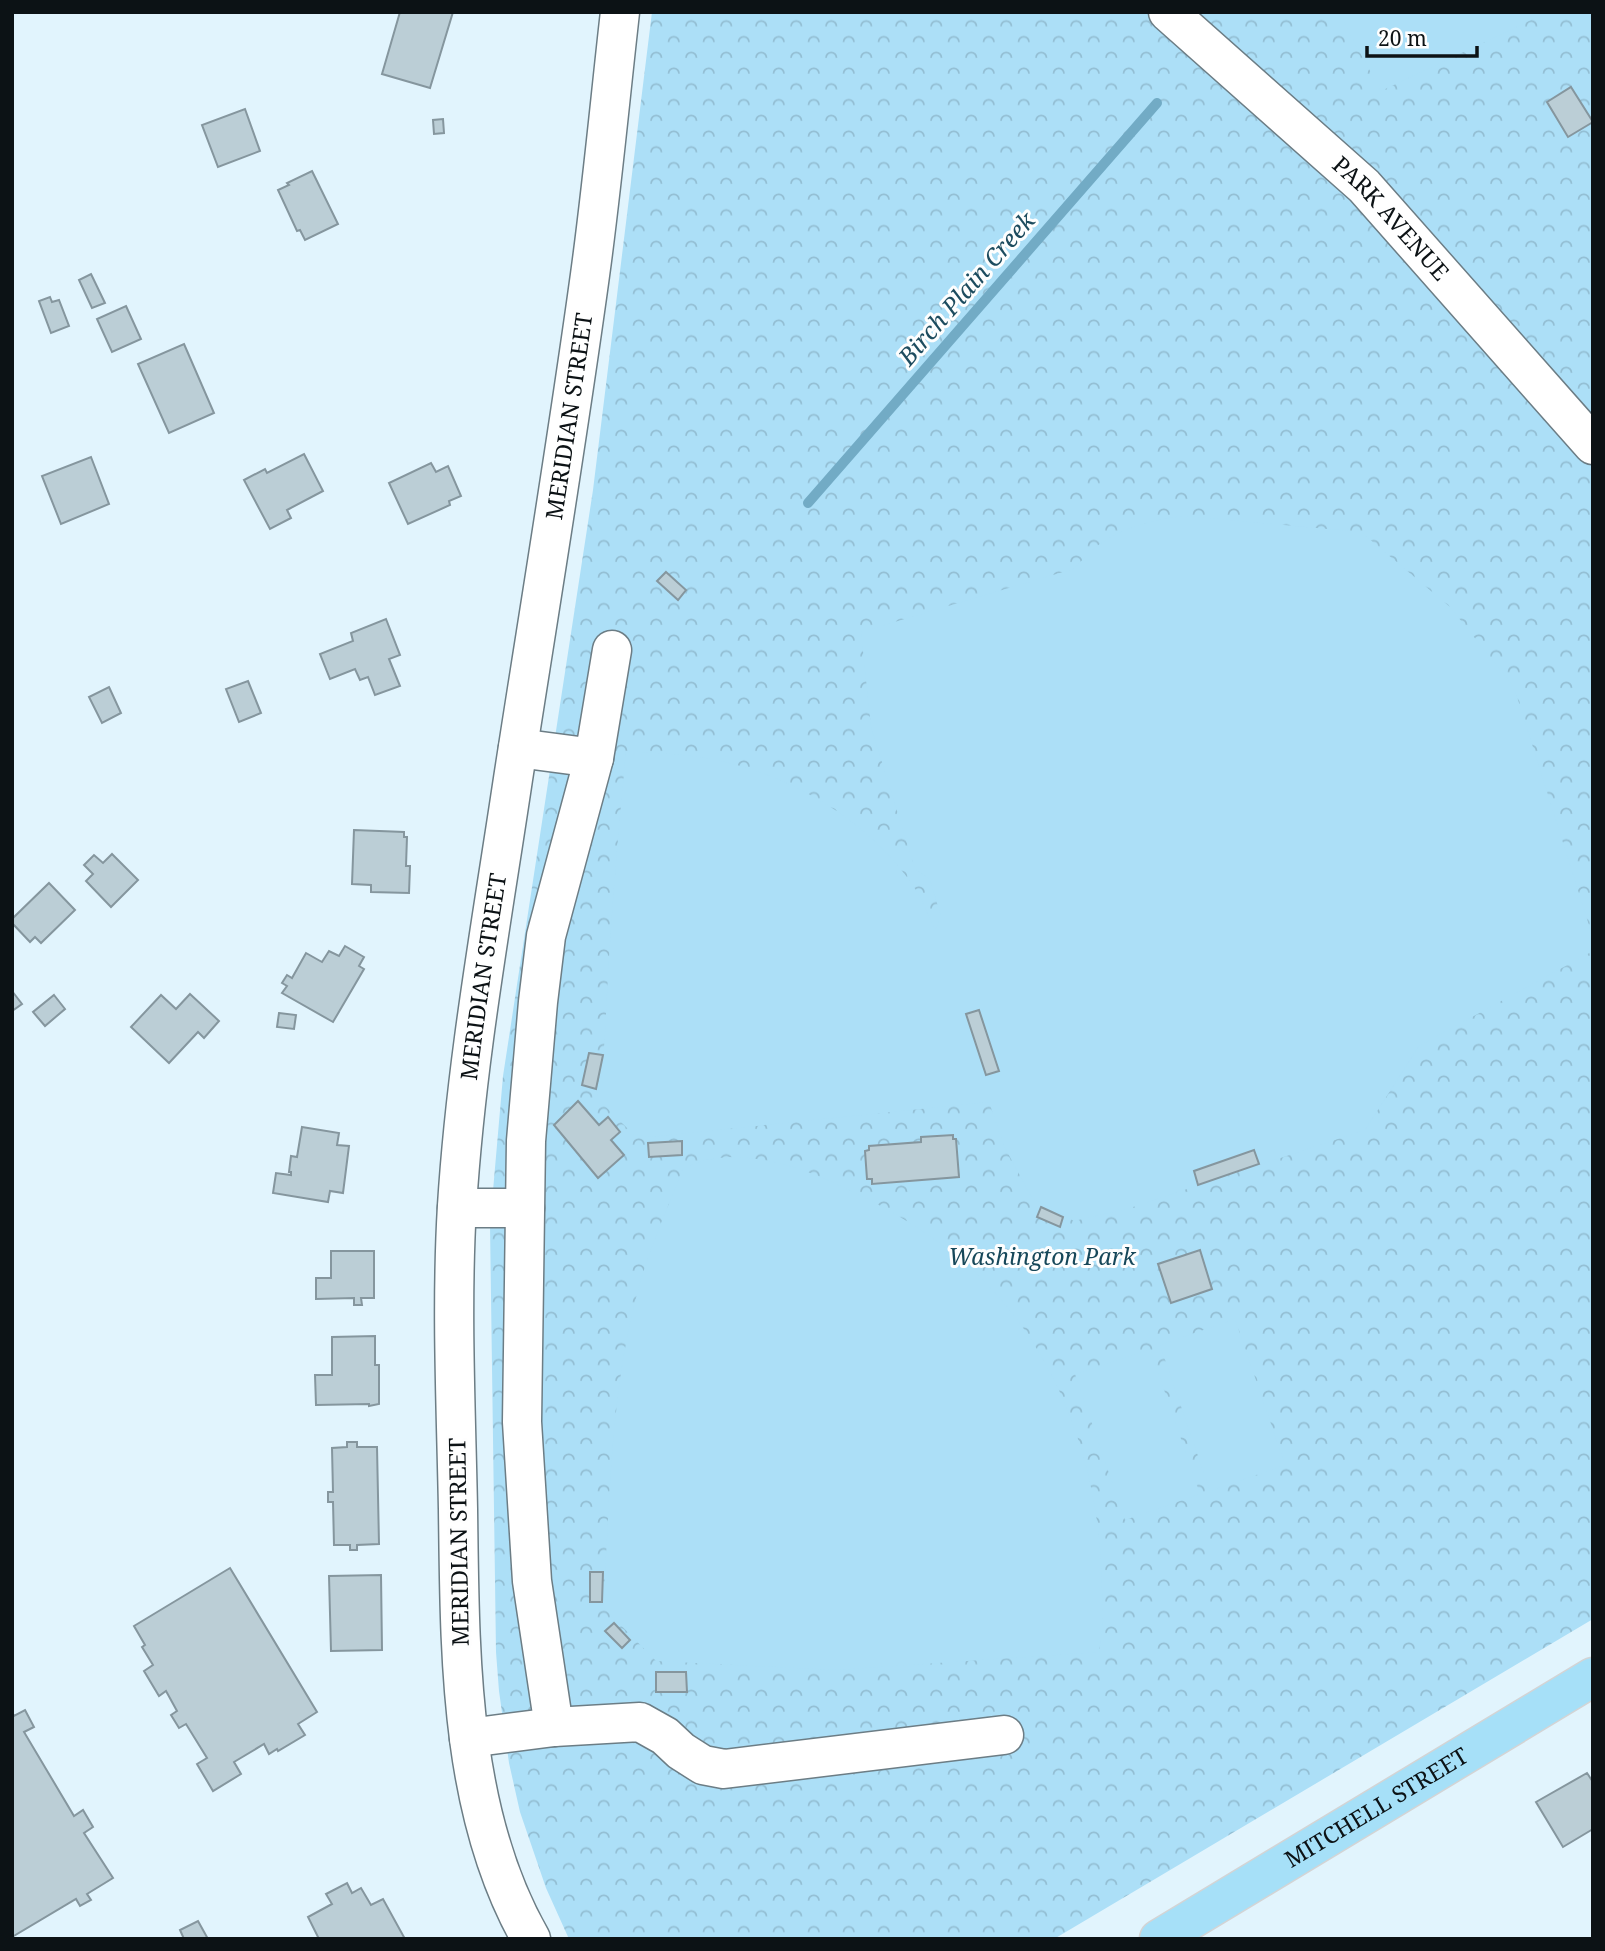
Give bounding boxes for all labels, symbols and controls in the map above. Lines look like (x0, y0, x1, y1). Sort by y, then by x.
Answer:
scale bar (1367, 14, 1477, 58)
text: 20 m (1378, 24, 1427, 52)
street label: PARK AVENUE (1326, 148, 1457, 287)
water label: Birch Plain Creek (889, 203, 1043, 372)
street label: MERIDIAN STREET (537, 311, 600, 522)
street label: MERIDIAN STREET (452, 871, 513, 1082)
park label: Washington Park (948, 1240, 1136, 1272)
street label: MERIDIAN STREET (440, 1438, 476, 1646)
street label: MITCHELL STREET (1278, 1739, 1474, 1875)

